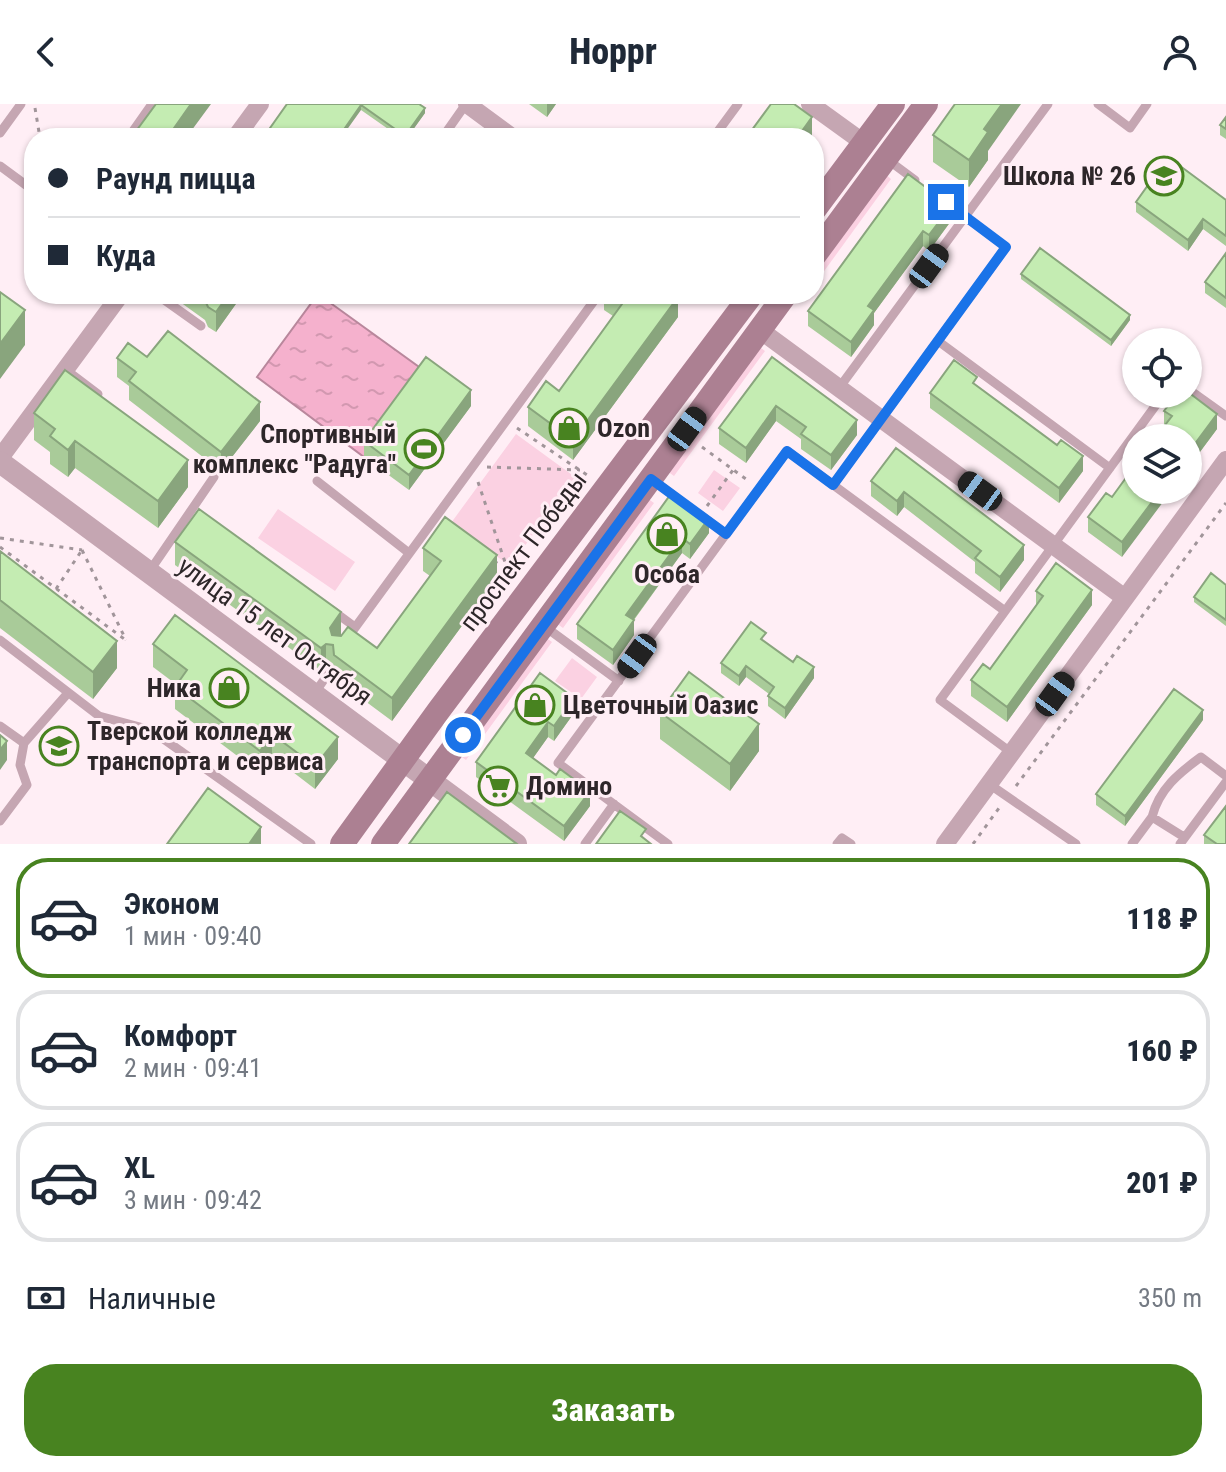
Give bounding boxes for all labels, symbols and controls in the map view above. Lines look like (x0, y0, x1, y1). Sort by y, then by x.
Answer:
icon: back (24, 30, 68, 74)
icon: person (1158, 30, 1202, 74)
text: Hoppr (569, 31, 657, 73)
school or university icon: Школа № 26 (1143, 155, 1185, 197)
text: Раунд пицца (96, 161, 256, 196)
place label: Школа № 26 (1003, 161, 1136, 191)
route end (928, 184, 964, 220)
text: Куда (96, 238, 156, 273)
car (905, 240, 953, 292)
map controls (1122, 328, 1202, 504)
button: locate (1122, 328, 1202, 408)
car (663, 403, 711, 455)
shop icon: Ozon (548, 407, 590, 449)
place label: Ozon (597, 413, 650, 443)
place label: Спортивный комплекс "Радуга" (193, 419, 396, 479)
button: layers (1122, 424, 1202, 504)
sports icon: Спортивный комплекс "Радуга" (403, 428, 445, 470)
street label: проспект Победы (453, 465, 593, 637)
car (954, 467, 1006, 515)
shop icon: Особа (646, 513, 688, 555)
street label: улица 15 лет Октября (172, 551, 378, 711)
place label: Особа (634, 559, 700, 589)
car (613, 630, 661, 682)
shop icon: Ника (208, 667, 250, 709)
car (1031, 668, 1079, 720)
place label: Ника (147, 673, 201, 703)
shop icon: Цветочный Оазис (514, 684, 556, 726)
place label: Цветочный Оазис (563, 690, 758, 720)
place label: Тверской колледж транспорта и сервиса (87, 716, 323, 776)
route start (445, 717, 481, 753)
school or university icon: Тверской колледж транспорта и сервиса (38, 725, 80, 767)
supermarket icon: Домино (477, 765, 519, 807)
place label: Домино (526, 771, 612, 801)
icon: car (28, 882, 100, 954)
text: Эконом (124, 886, 220, 921)
text: 118 ₽ (1126, 901, 1198, 936)
text: 1 мин · 09:40 (124, 921, 262, 951)
icon: car (28, 1014, 100, 1086)
text: Комфорт (124, 1018, 237, 1053)
text: 160 ₽ (1126, 1033, 1198, 1068)
text: 2 мин · 09:41 (124, 1053, 262, 1083)
icon: car (28, 1146, 100, 1218)
text: XL (124, 1150, 155, 1185)
text: 201 ₽ (1126, 1165, 1198, 1200)
text: 3 мин · 09:42 (124, 1185, 262, 1215)
icon: cash (24, 1276, 68, 1320)
text: Наличные (88, 1281, 216, 1316)
text: 350 m (1138, 1283, 1202, 1313)
button: Заказать (24, 1364, 1202, 1456)

